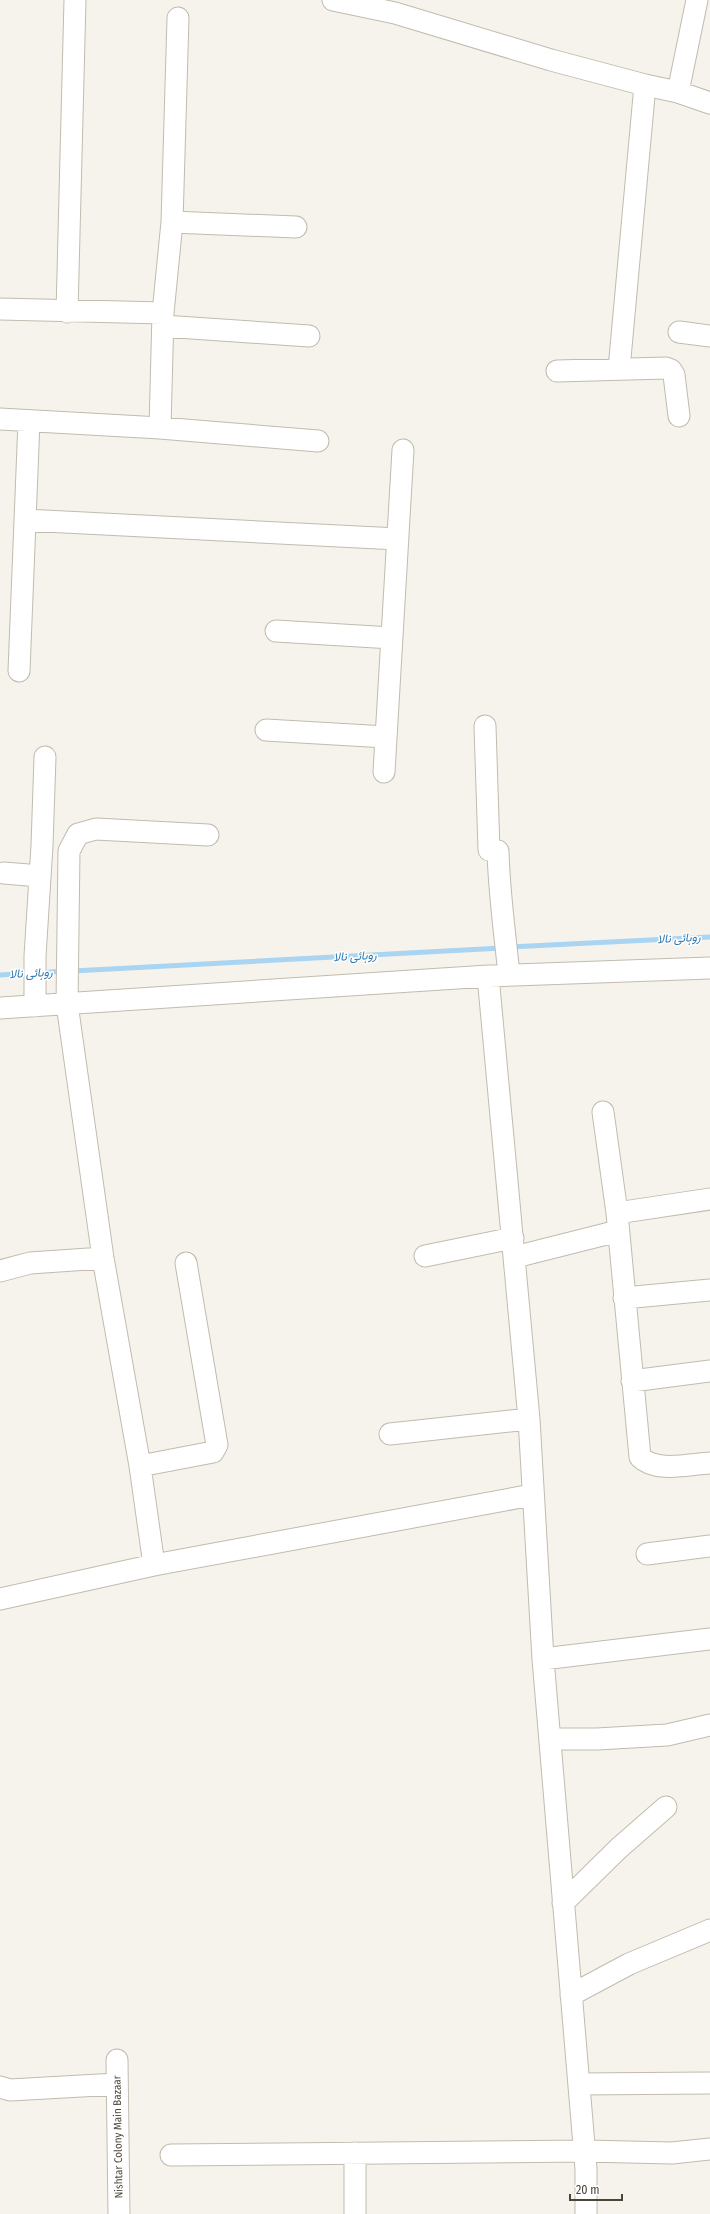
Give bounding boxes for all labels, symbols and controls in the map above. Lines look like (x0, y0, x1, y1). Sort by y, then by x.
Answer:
water label: روہائی نالا (657, 930, 701, 947)
water label: روہائی نالا (333, 948, 377, 965)
water label: روہائی نالا (9, 965, 53, 982)
street label: Nishtar Colony Main Bazaar (110, 2075, 126, 2199)
scale bar (570, 2176, 622, 2202)
text: 20 m (576, 2183, 600, 2197)

